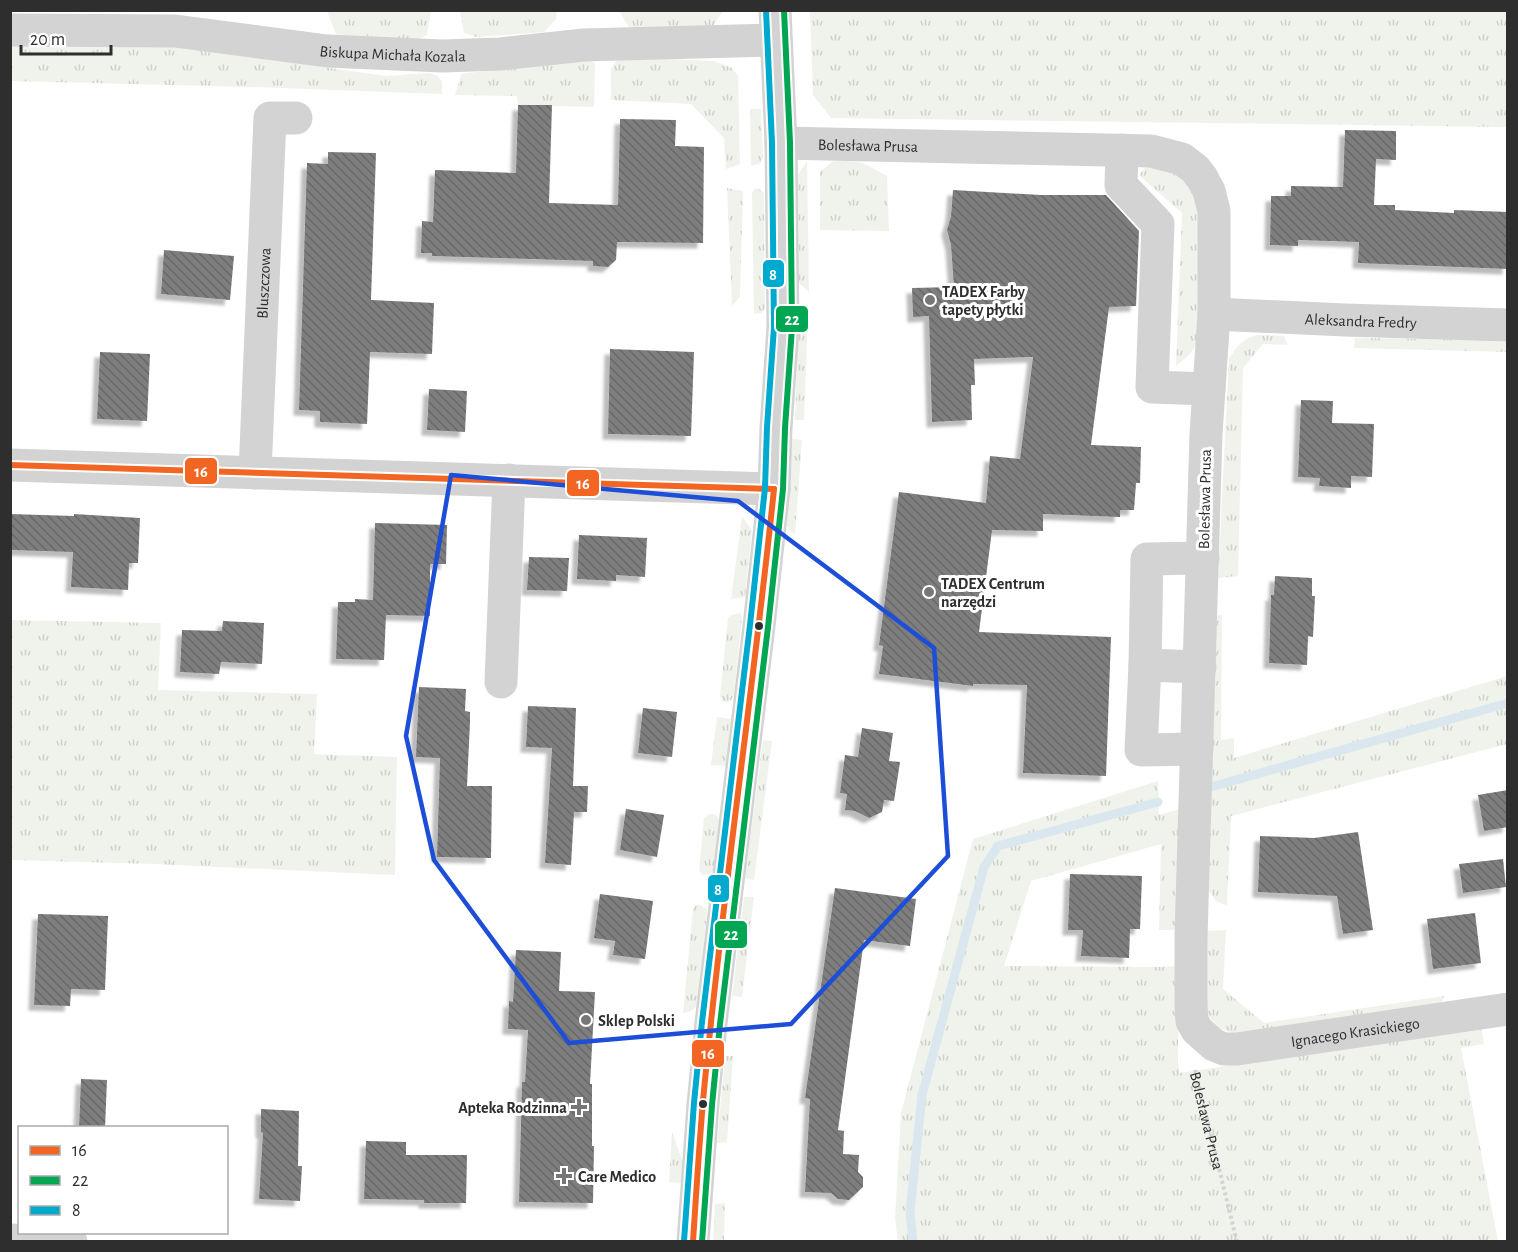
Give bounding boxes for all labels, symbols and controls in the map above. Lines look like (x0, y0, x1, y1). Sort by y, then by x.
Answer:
scale bar (21, 18, 111, 56)
text: 20 m (30, 31, 65, 49)
street label: Biskupa Michała Kozala (319, 43, 466, 65)
street label: Bolesława Prusa (818, 137, 918, 155)
street label: Bluszczowa (255, 247, 274, 319)
line badge: 8 (762, 259, 785, 288)
text: 8 (769, 267, 777, 283)
place label: TADEX Farby tapety płytki (942, 284, 1026, 319)
marker: TADEX Farby tapety płytki (923, 293, 937, 307)
line badge: 22 (775, 305, 809, 333)
street label: Aleksandra Fredry (1304, 311, 1417, 332)
text: 22 (784, 312, 800, 328)
street label: Bolesława Prusa (1196, 449, 1214, 549)
line badge: 16 (184, 457, 218, 485)
text: 16 (194, 464, 208, 480)
line badge: 16 (566, 469, 600, 497)
text: 16 (576, 476, 590, 492)
place label: TADEX Centrum narzędzi (941, 576, 1045, 610)
marker: TADEX Centrum narzędzi (922, 585, 936, 599)
unlabelled marker (753, 620, 765, 632)
line badge: 8 (707, 874, 730, 903)
text: 8 (714, 882, 722, 898)
line badge: 22 (714, 920, 748, 949)
text: 22 (723, 927, 739, 943)
marker: Sklep Polski (579, 1013, 593, 1027)
place label: Sklep Polski (598, 1013, 675, 1029)
street label: Ignacego Krasickiego (1290, 1015, 1421, 1050)
line badge: 16 (691, 1039, 725, 1068)
text: 16 (701, 1046, 715, 1062)
street label: Bolesława Prusa (1187, 1070, 1226, 1171)
unlabelled marker (697, 1098, 709, 1110)
place label: Apteka Rodzinna (458, 1100, 567, 1116)
marker: Apteka Rodzinna (572, 1100, 586, 1114)
legend (18, 1126, 228, 1234)
text: 16 (72, 1142, 87, 1160)
marker: Care Medico (555, 1167, 573, 1185)
place label: Care Medico (578, 1169, 656, 1185)
text: 22 (72, 1172, 88, 1190)
text: 8 (72, 1202, 81, 1220)

